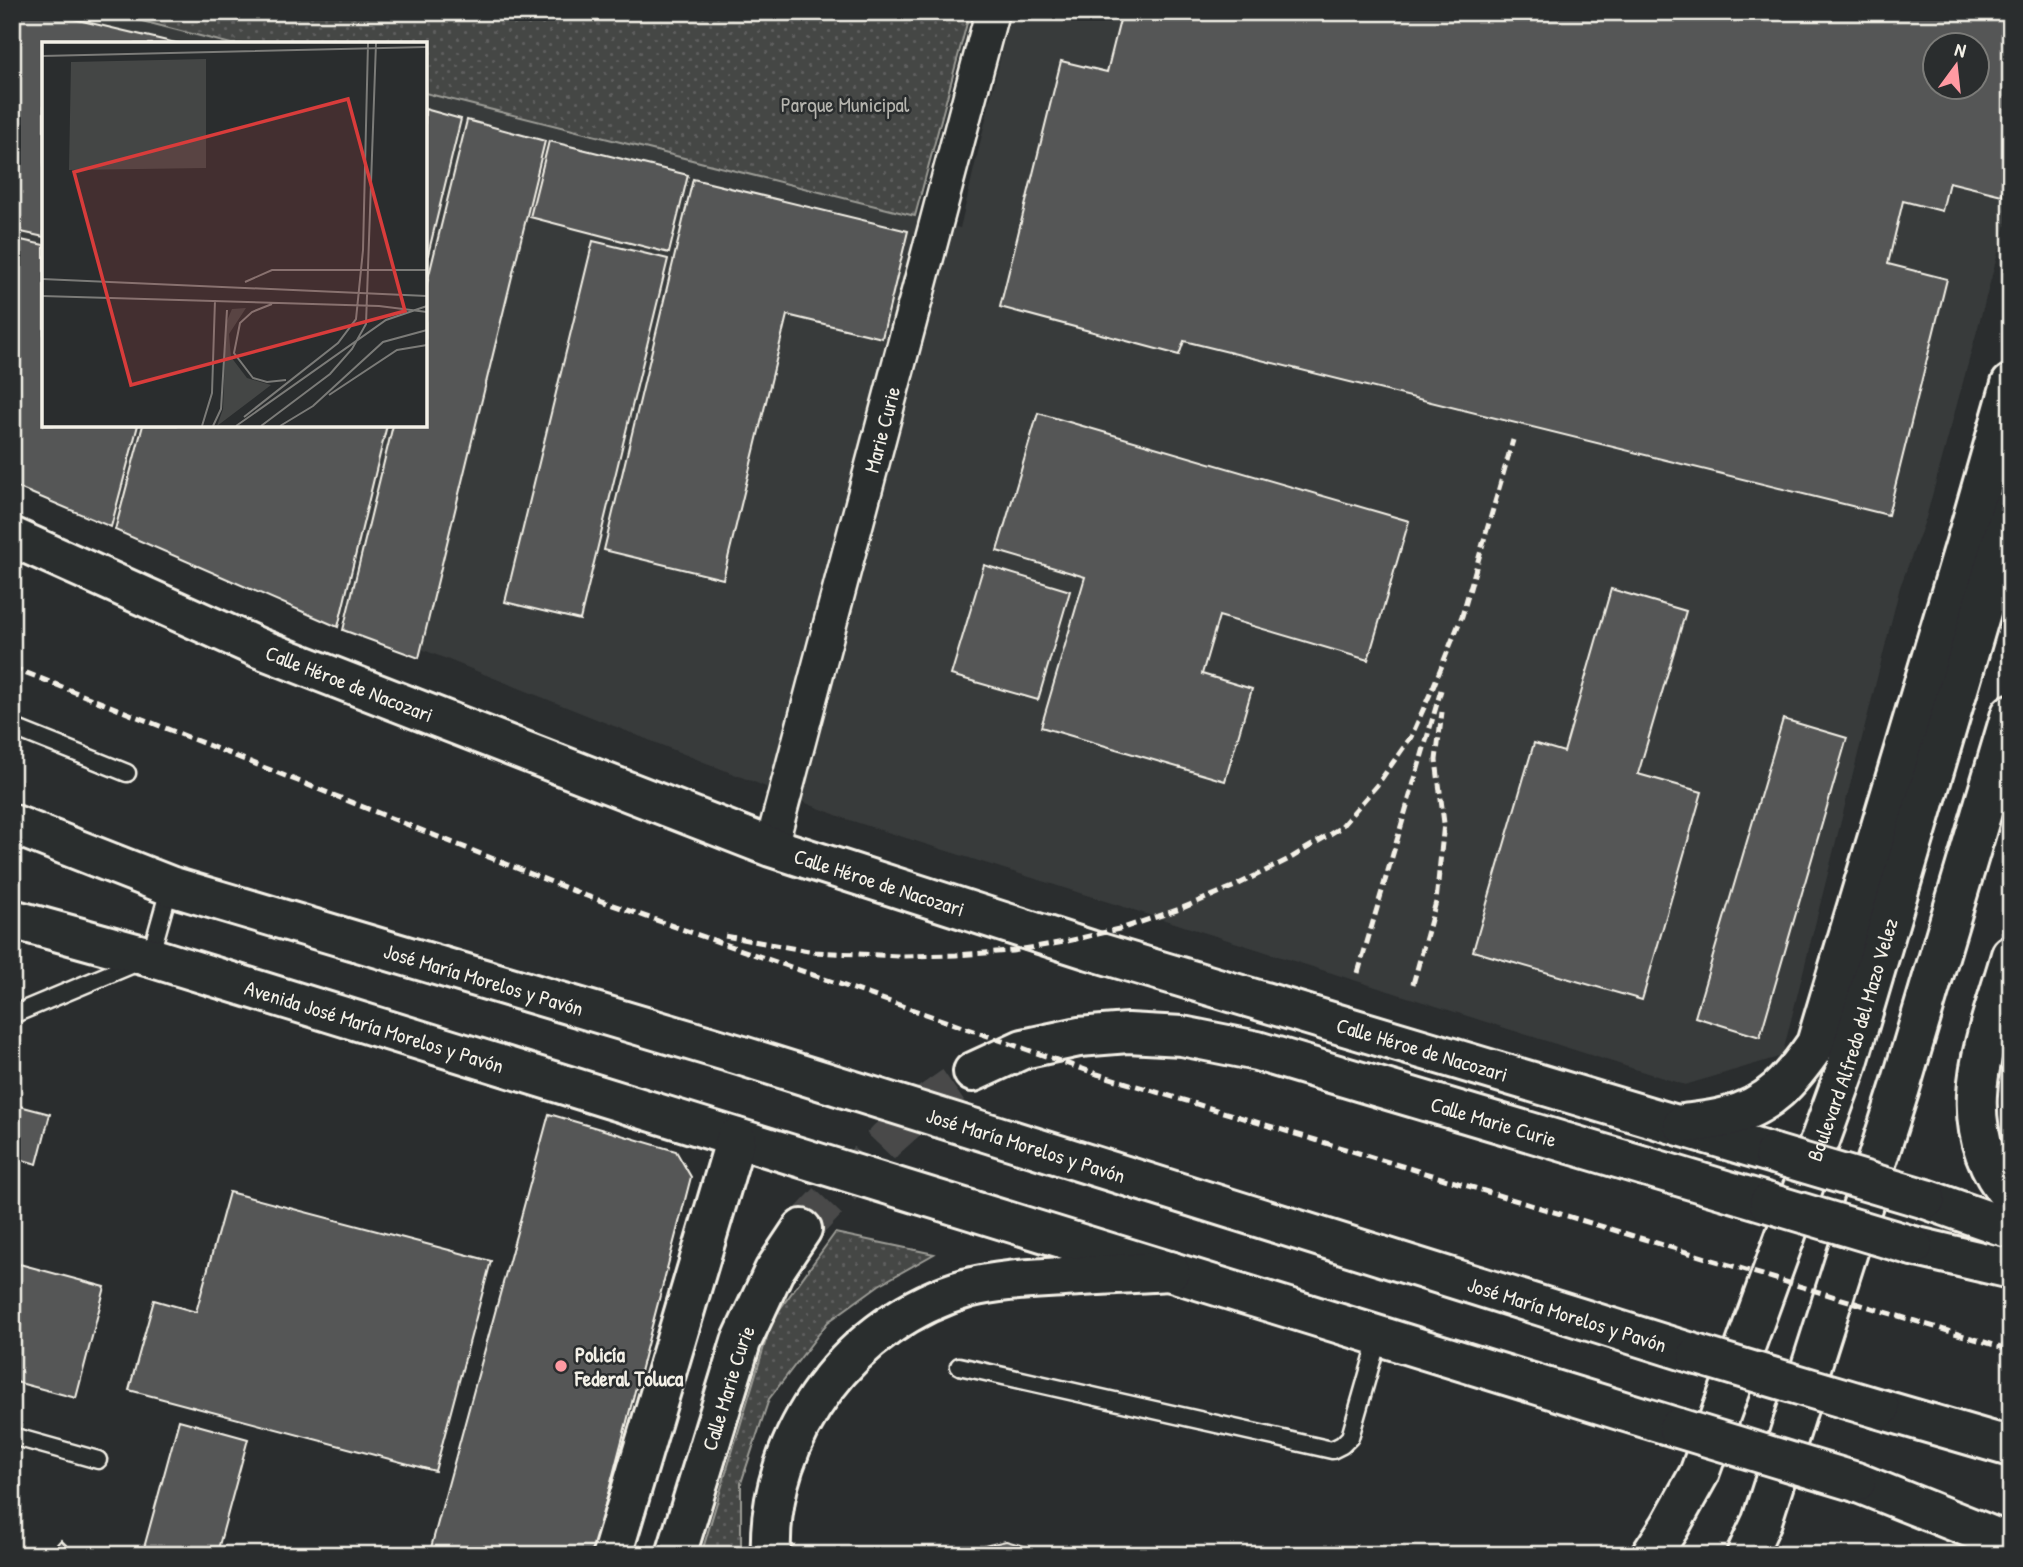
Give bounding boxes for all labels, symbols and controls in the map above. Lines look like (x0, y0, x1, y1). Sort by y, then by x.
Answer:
north arrow (1922, 32, 1992, 102)
text: N (1952, 36, 1969, 63)
inset map (42, 42, 427, 427)
park label: Parque Municipal (781, 90, 910, 119)
street label: Marie Curie (856, 383, 907, 476)
street label: Calle Héroe de Nacozari (262, 638, 438, 729)
street label: Calle Héroe de Nacozari (790, 841, 968, 923)
street label: Boulevard Alfredo del Mazo Velez (1799, 914, 1904, 1165)
street label: José María Morelos y Pavón (380, 936, 587, 1022)
street label: Avenida José María Morelos y Pavón (241, 973, 508, 1080)
street label: Calle Héroe de Nacozari (1333, 1010, 1511, 1088)
street label: Calle Marie Curie (1427, 1089, 1560, 1154)
street label: José María Morelos y Pavón (923, 1100, 1129, 1189)
street label: José María Morelos y Pavón (1464, 1269, 1670, 1359)
street label: Calle Marie Curie (694, 1320, 761, 1454)
place label: Policía Federal Toluca (574, 1340, 684, 1393)
marker: Policía Federal Toluca (553, 1358, 569, 1374)

